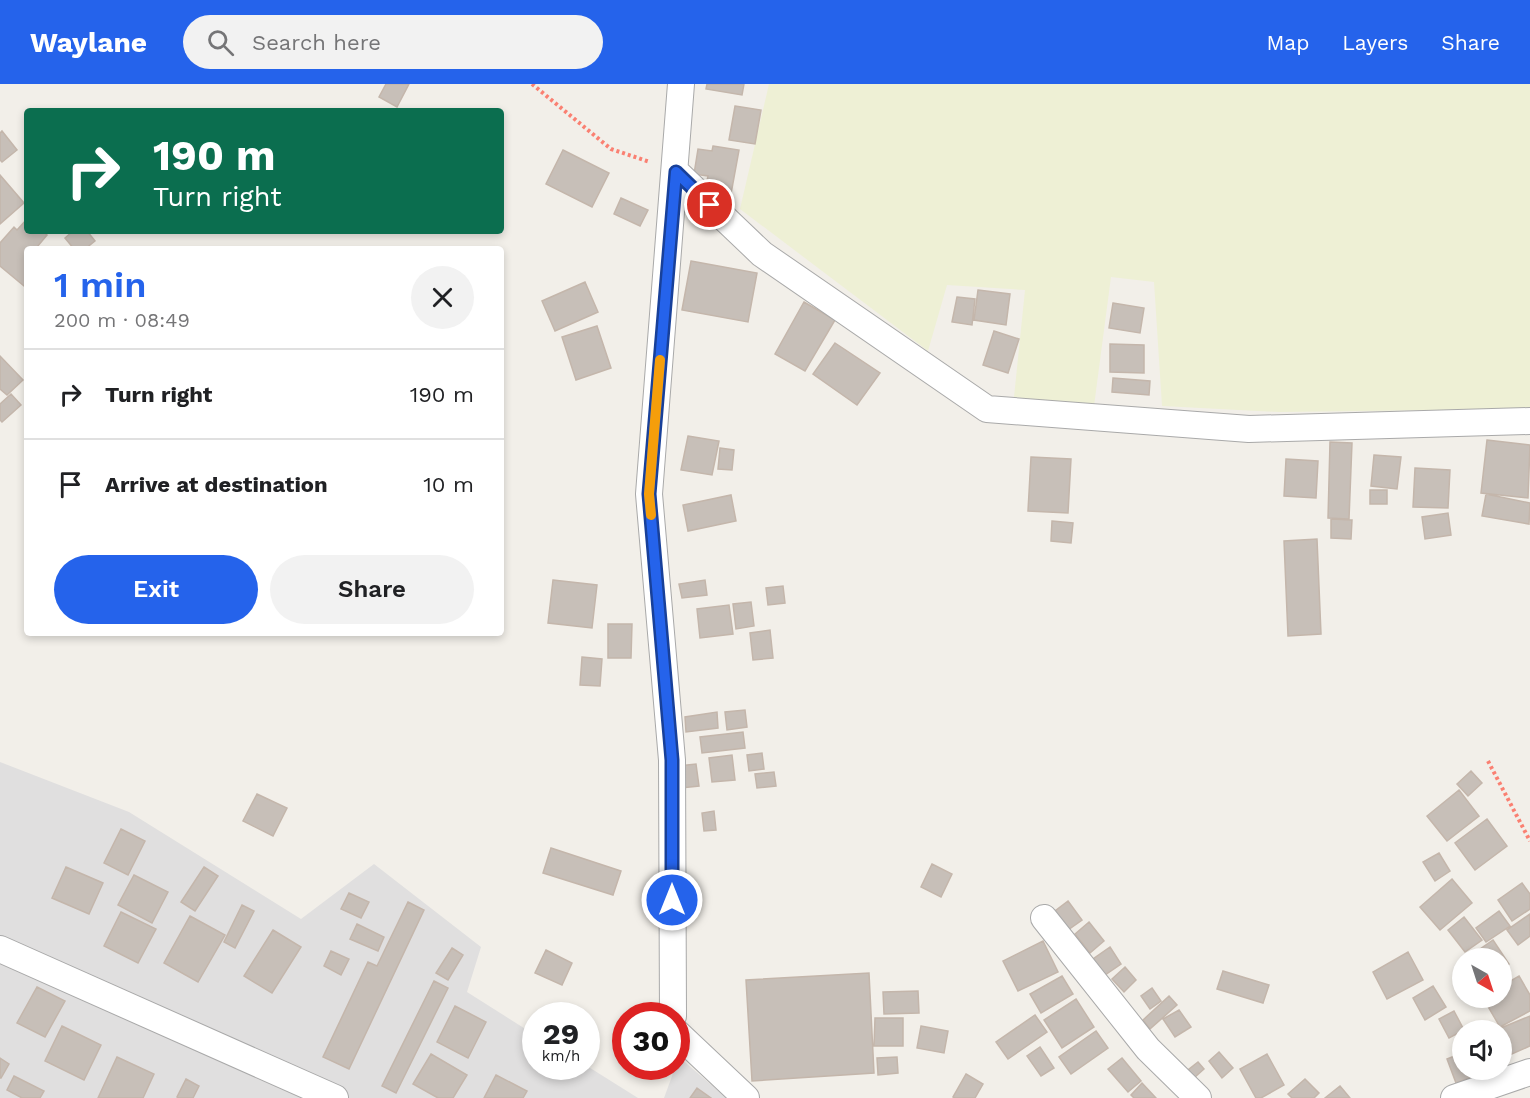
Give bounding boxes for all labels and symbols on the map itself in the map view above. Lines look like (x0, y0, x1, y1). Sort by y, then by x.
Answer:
pin (684, 179, 735, 230)
position arrow (640, 868, 704, 932)
north arrow (1452, 948, 1512, 1008)
speed limit sign: 30 (612, 1002, 690, 1080)

